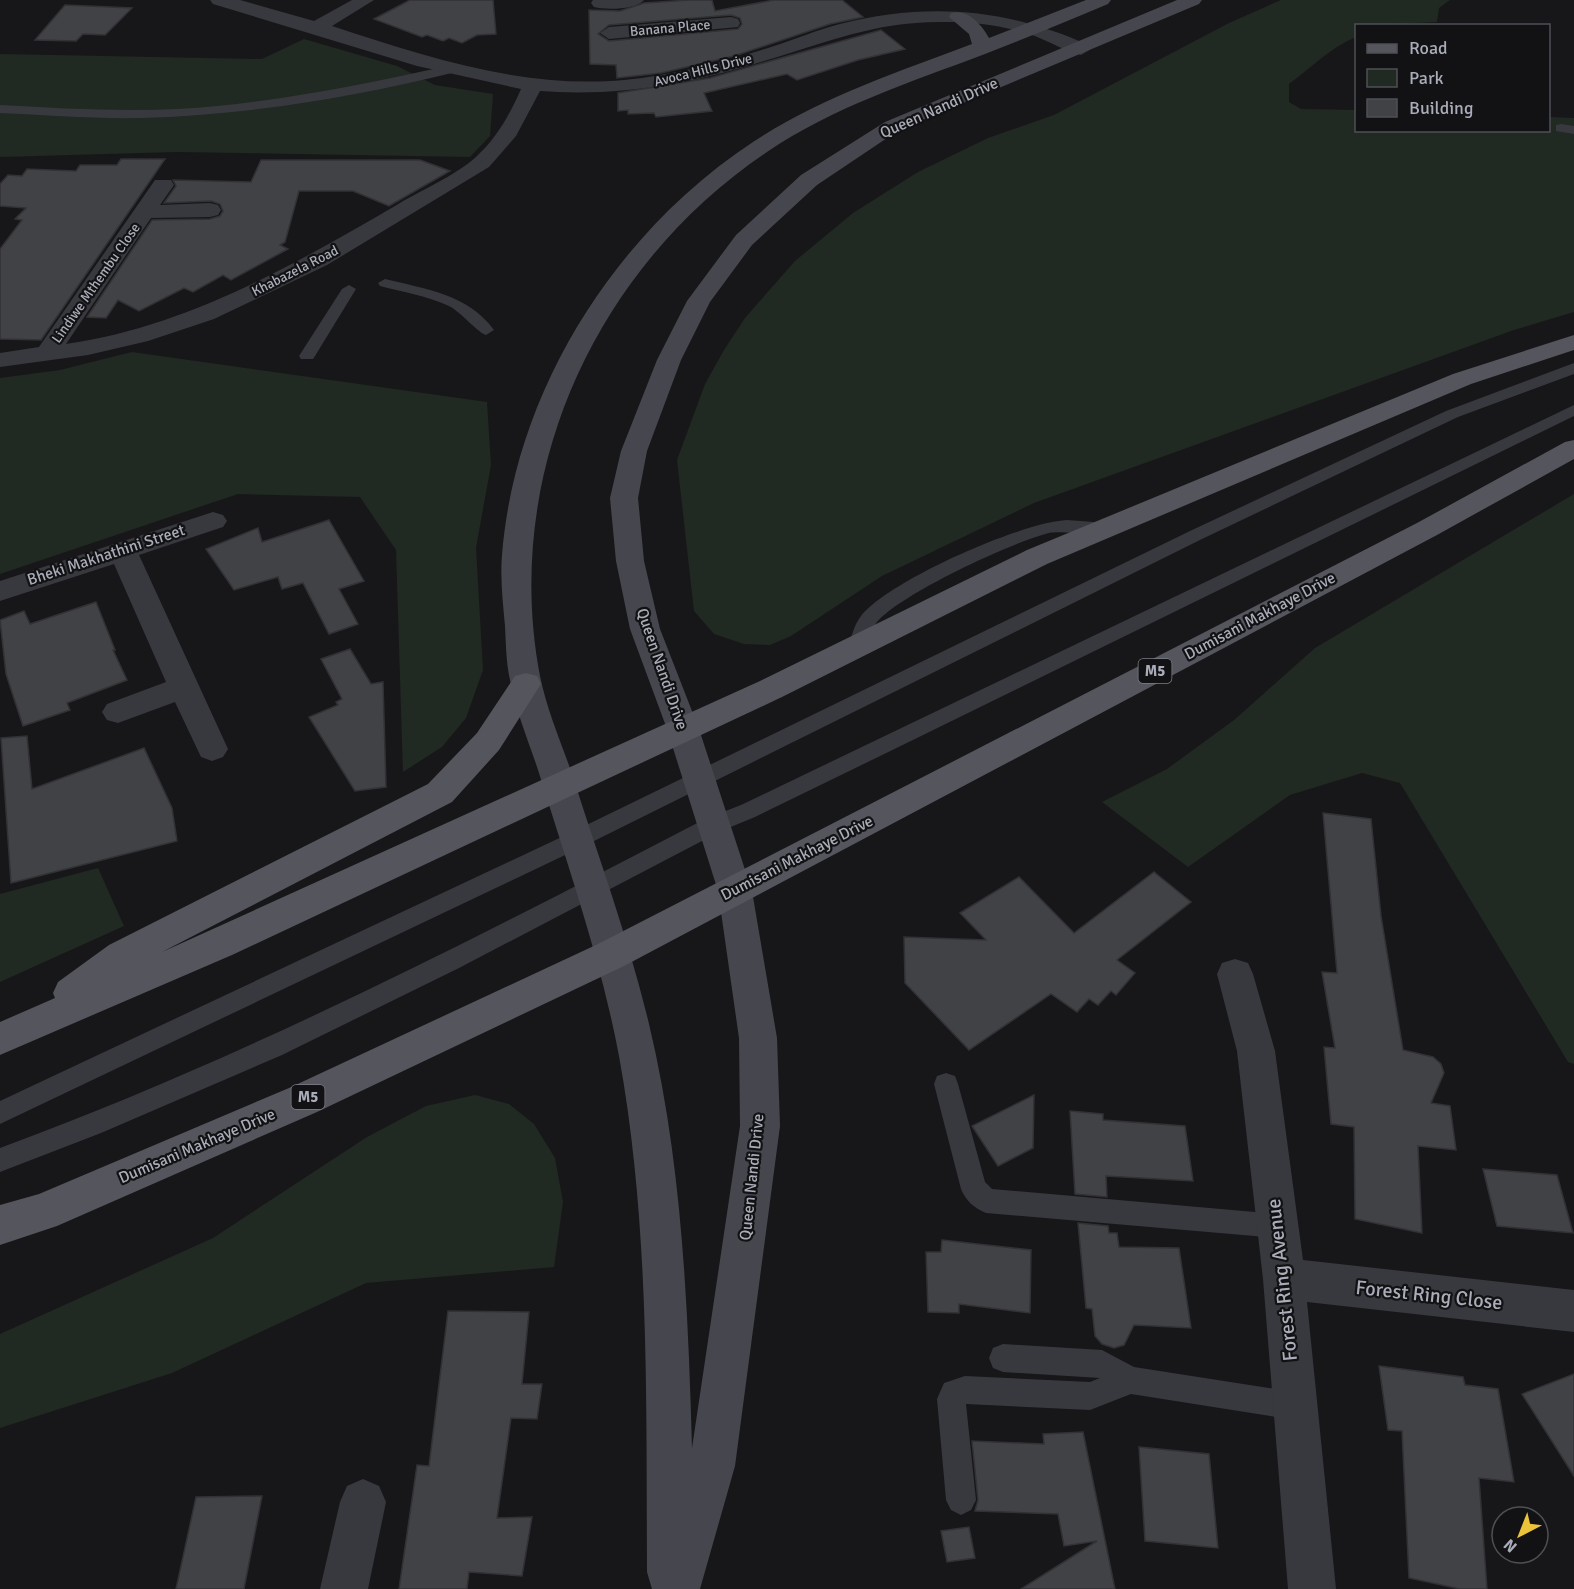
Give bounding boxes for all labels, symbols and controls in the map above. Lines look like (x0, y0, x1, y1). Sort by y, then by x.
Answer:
street label: Banana Place (629, 16, 711, 40)
legend (1355, 24, 1550, 132)
text: Road (1409, 37, 1448, 59)
street label: Avoca Hills Drive (652, 50, 754, 90)
text: Park (1409, 67, 1444, 89)
street label: Queen Nandi Drive (877, 73, 1001, 143)
text: Building (1409, 97, 1473, 119)
street label: Lindiwe Mthembu Close (48, 220, 144, 346)
street label: Khabazela Road (249, 242, 341, 300)
street label: Bheki Makhathini Street (25, 520, 188, 590)
street label: Dumisani Makhaye Drive (1181, 568, 1339, 664)
street label: Queen Nandi Drive (632, 606, 692, 732)
road number: M5 (1138, 659, 1172, 683)
street label: Dumisani Makhaye Drive (718, 811, 876, 905)
road number: M5 (292, 1085, 324, 1109)
street label: Dumisani Makhaye Drive (116, 1104, 278, 1188)
street label: Queen Nandi Drive (735, 1113, 769, 1241)
street label: Forest Ring Avenue (1261, 1198, 1303, 1362)
street label: Forest Ring Close (1354, 1275, 1504, 1315)
north arrow (1490, 1505, 1550, 1565)
text: N (1500, 1534, 1521, 1557)

